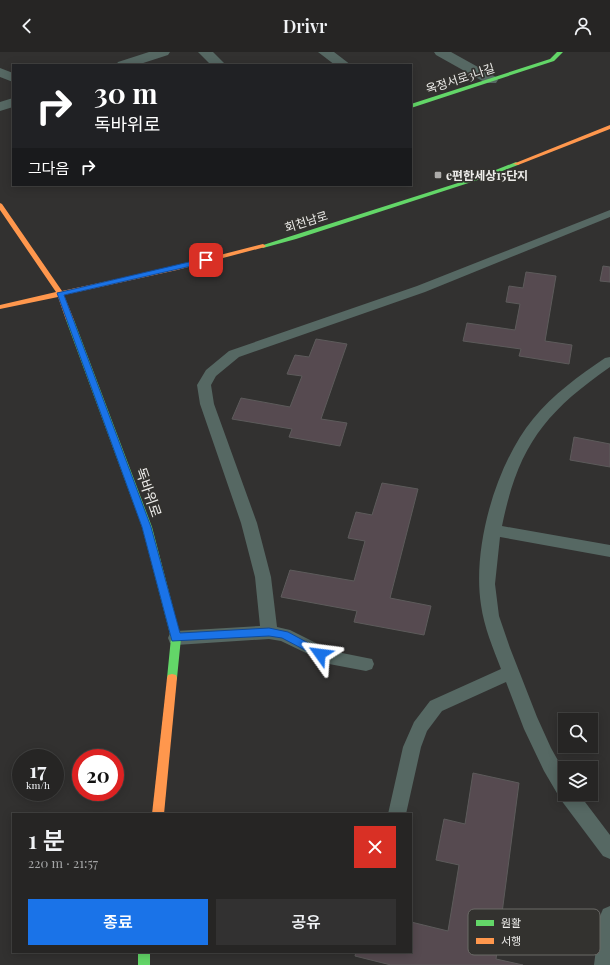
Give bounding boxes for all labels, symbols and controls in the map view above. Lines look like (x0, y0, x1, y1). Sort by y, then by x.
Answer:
text: Drivr (283, 14, 327, 38)
icon: back (16, 15, 38, 37)
icon: person (572, 15, 594, 37)
street label: 옥정서로3나길 (423, 59, 497, 97)
text: 30 m (94, 74, 158, 111)
icon: right (28, 80, 80, 132)
text: 독바위로 (94, 112, 160, 136)
icon: right (77, 156, 99, 178)
text: 그다음 (28, 158, 69, 178)
place label: e편한세상15단지 (446, 167, 528, 183)
marker: e편한세상15단지 (433, 170, 443, 180)
street label: 회천남로 (283, 207, 329, 235)
pin (189, 243, 223, 277)
icon: arrive (195, 249, 217, 271)
street label: 독바위로 (132, 465, 166, 520)
position arrow (299, 633, 341, 675)
map controls (558, 713, 598, 801)
button: search (558, 713, 598, 753)
speed limit sign: 20 (72, 749, 124, 801)
text: 17 (30, 756, 46, 783)
button: layers (558, 761, 598, 801)
text: km/h (26, 778, 50, 792)
text: 1 분 (28, 823, 65, 855)
button: close (354, 826, 396, 868)
text: 220 m · 21:57 (28, 854, 98, 871)
button: 종료 (28, 899, 208, 945)
button: 공유 (216, 899, 396, 945)
legend (468, 909, 600, 955)
text: 원활 (501, 915, 521, 930)
text: 서행 (501, 933, 521, 948)

